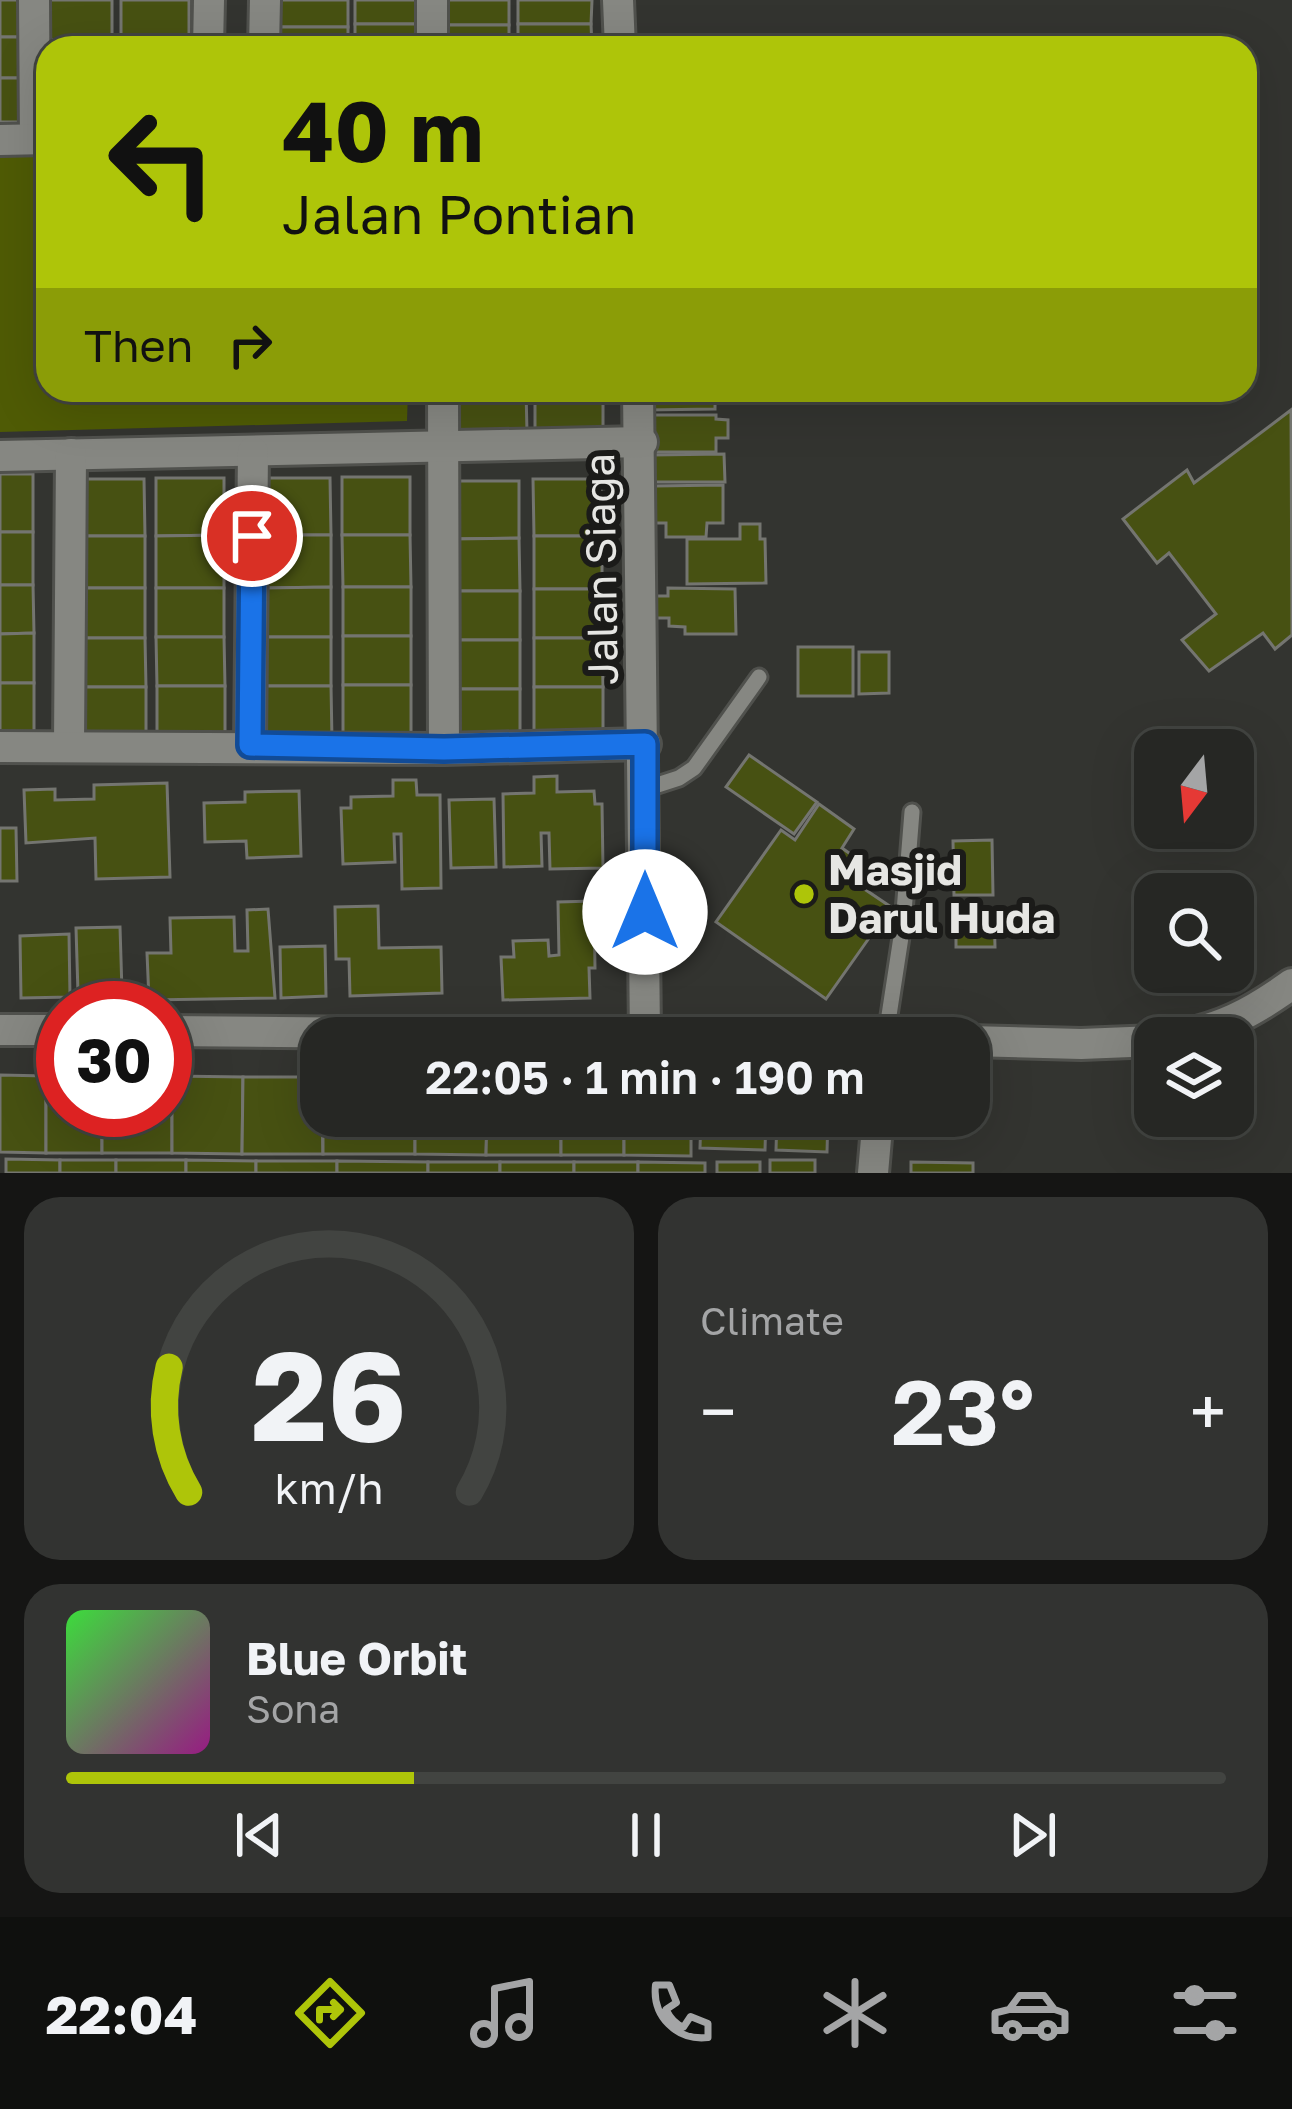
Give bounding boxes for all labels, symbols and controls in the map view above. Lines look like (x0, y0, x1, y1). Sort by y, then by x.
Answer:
text: 40 m (282, 80, 484, 180)
icon: left (84, 84, 240, 240)
text: Jalan Pontian (282, 181, 637, 246)
icon: right (217, 312, 283, 378)
text: Then (84, 318, 193, 372)
street label: Jalan Siaga (573, 453, 627, 685)
pin (201, 485, 303, 587)
icon: arrive (219, 503, 285, 569)
north arrow (1134, 729, 1254, 849)
map controls (1134, 729, 1254, 1137)
place label: Masjid Darul Huda (828, 844, 1055, 942)
position arrow (582, 849, 708, 975)
button: search (1134, 873, 1254, 993)
marker: Masjid Darul Huda (791, 881, 817, 907)
speed limit sign: 30 (36, 981, 192, 1137)
button: layers (1134, 1017, 1254, 1137)
text: 22:05 · 1 min · 190 m (425, 1050, 865, 1104)
text: Climate (700, 1297, 844, 1344)
text: 26 (251, 1319, 407, 1468)
text: 23° (891, 1357, 1035, 1465)
text: − (700, 1371, 736, 1451)
text: + (1190, 1371, 1226, 1451)
text: km/h (274, 1461, 384, 1512)
text: Blue Orbit (246, 1631, 468, 1685)
text: Sona (246, 1685, 340, 1732)
icon: previous (226, 1802, 292, 1868)
icon: pause (613, 1802, 679, 1868)
icon: next (1000, 1802, 1066, 1868)
icon: directions (288, 1971, 372, 2055)
icon: music (463, 1971, 547, 2055)
icon: phone (638, 1971, 722, 2055)
icon: climate (813, 1971, 897, 2055)
icon: car (988, 1971, 1072, 2055)
icon: filters (1163, 1971, 1247, 2055)
text: 22:04 (45, 1981, 197, 2046)

